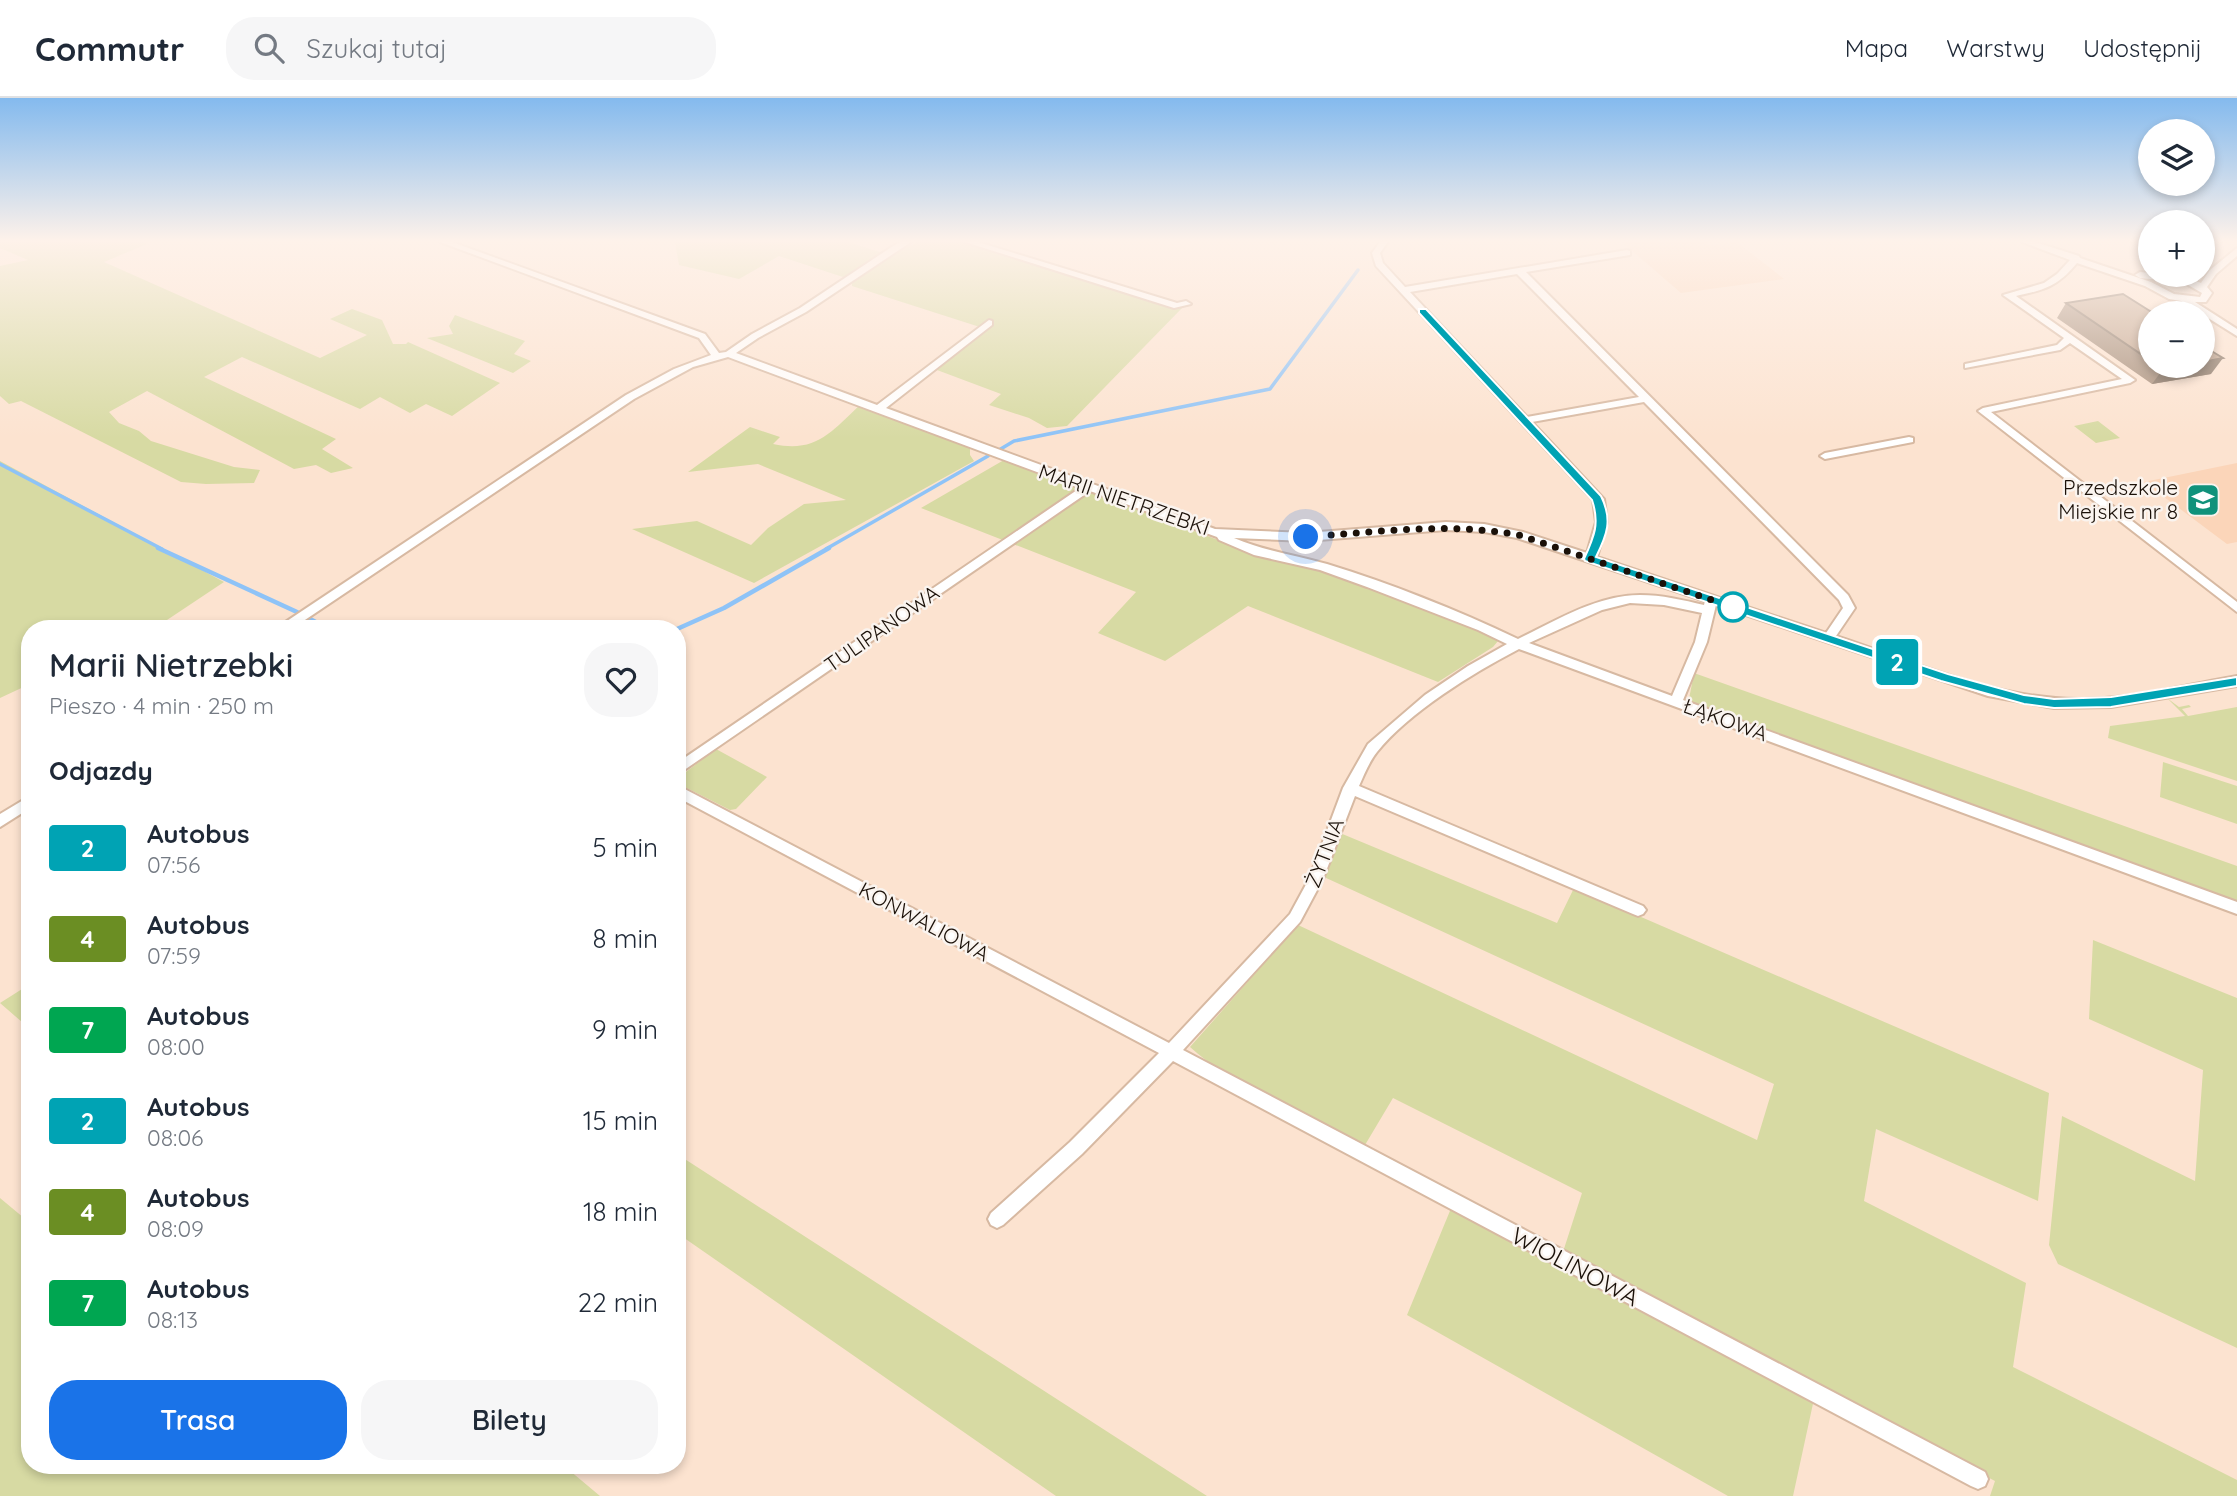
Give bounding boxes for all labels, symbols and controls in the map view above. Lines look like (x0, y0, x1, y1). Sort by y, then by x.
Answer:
search box (226, 17, 716, 80)
text: Commutr (35, 28, 184, 69)
icon: search (250, 29, 288, 67)
text: Szukaj tutaj (306, 32, 447, 65)
text: Mapa (1845, 33, 1908, 63)
text: Warstwy (1946, 33, 2045, 63)
text: Udostępnij (2083, 33, 2202, 63)
map controls (2138, 119, 2215, 378)
button: layers (2138, 119, 2215, 196)
button: + (2138, 210, 2215, 287)
button: − (2138, 301, 2215, 378)
street label: MARII NIETRZEBKI (1035, 458, 1213, 540)
place label: Przedszkole Miejskie nr 8 (2058, 474, 2178, 524)
school or university icon: Przedszkole Miejskie nr 8 (2184, 481, 2222, 519)
your location (1288, 519, 1323, 554)
street label: TULIPANOWA (819, 579, 944, 677)
unlabelled marker (1718, 592, 1748, 622)
line badge: 2 (1874, 639, 1920, 685)
button: heart (584, 643, 658, 717)
text: Marii Nietrzebki (49, 644, 293, 685)
text: 2 (1890, 647, 1904, 677)
text: Pieszo · 4 min · 250 m (49, 691, 274, 720)
street label: ŁĄKOWA (1679, 692, 1771, 746)
text: Odjazdy (49, 754, 153, 787)
street label: ŻYTNIA (1299, 814, 1349, 891)
text: Autobus (147, 817, 249, 850)
text: 5 min (592, 831, 658, 864)
text: 2 (81, 833, 94, 863)
text: 07:56 (147, 850, 200, 879)
street label: KONWALIOWA (855, 876, 994, 966)
text: Autobus (147, 908, 249, 941)
text: 8 min (593, 922, 658, 955)
text: 4 (80, 924, 95, 954)
text: 07:59 (147, 941, 201, 970)
text: Autobus (147, 999, 249, 1032)
text: 9 min (592, 1013, 658, 1046)
text: 7 (81, 1015, 94, 1045)
text: 08:00 (147, 1032, 205, 1061)
text: Autobus (147, 1090, 249, 1123)
text: 15 min (583, 1104, 658, 1137)
text: 2 (81, 1106, 94, 1136)
text: 08:06 (147, 1123, 203, 1152)
text: Autobus (147, 1181, 249, 1214)
text: 18 min (583, 1195, 658, 1228)
text: 4 (80, 1197, 95, 1227)
text: 08:09 (147, 1214, 204, 1243)
street label: WIOLINOWA (1507, 1220, 1644, 1312)
text: Autobus (147, 1272, 249, 1305)
text: 22 min (578, 1286, 658, 1319)
text: 7 (81, 1288, 94, 1318)
text: 08:13 (147, 1305, 198, 1334)
button: Trasa (49, 1380, 347, 1460)
button: Bilety (361, 1380, 658, 1460)

